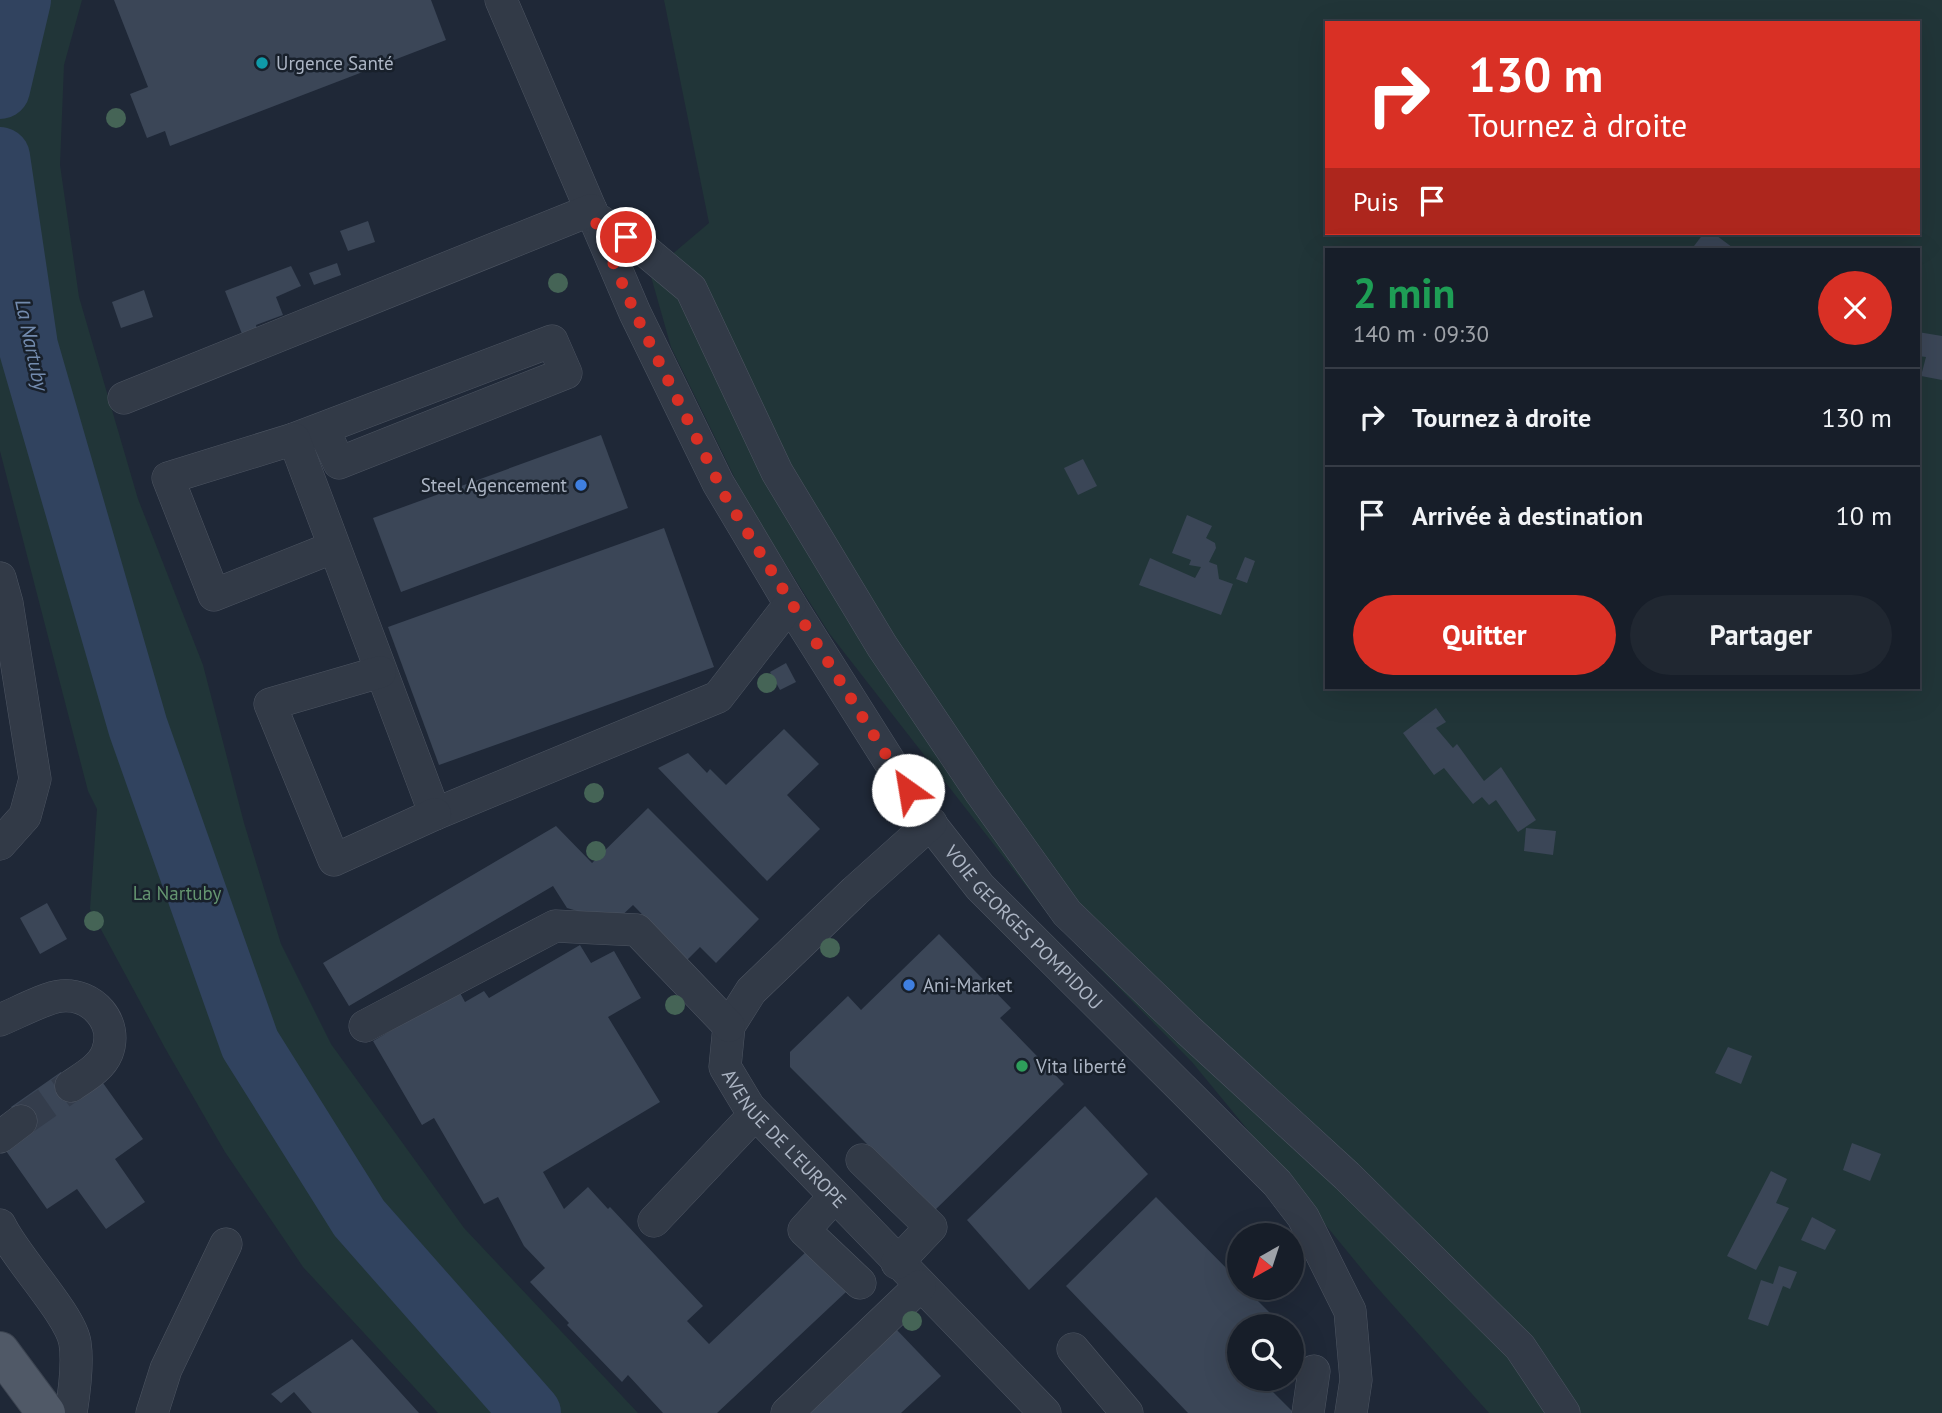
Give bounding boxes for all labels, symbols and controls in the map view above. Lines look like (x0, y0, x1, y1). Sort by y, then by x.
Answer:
text: 130 m (1468, 42, 1603, 106)
icon: right (1353, 49, 1444, 140)
place label: Urgence Santé (276, 51, 394, 75)
marker: Urgence Santé (254, 55, 270, 71)
text: Tournez à droite (1468, 104, 1687, 146)
icon: arrive (1413, 182, 1451, 220)
text: Puis (1353, 185, 1399, 218)
pin (596, 207, 656, 267)
icon: arrive (607, 218, 645, 256)
text: 2 min (1353, 265, 1455, 320)
button: close (1818, 271, 1892, 345)
water label: La Nartuby (9, 297, 55, 395)
text: 140 m · 09:30 (1353, 319, 1489, 348)
icon: right (1353, 398, 1391, 436)
text: Tournez à droite (1412, 401, 1591, 434)
text: 130 m (1821, 401, 1892, 434)
place label: Steel Agencement (421, 473, 568, 497)
marker: Steel Agencement (573, 477, 589, 493)
icon: arrive (1353, 496, 1391, 534)
text: Arrivée à destination (1412, 499, 1643, 532)
text: 10 m (1836, 499, 1892, 532)
button: Quitter (1353, 595, 1616, 675)
button: Partager (1630, 595, 1892, 675)
position arrow (871, 753, 945, 827)
street label: VOIE GEORGES POMPIDOU (939, 839, 1108, 1015)
park label: La Nartuby (133, 881, 222, 905)
place label: Ani-Market (923, 973, 1013, 997)
marker: Ani-Market (901, 977, 917, 993)
place label: Vita liberté (1035, 1054, 1126, 1078)
marker: Vita liberté (1014, 1058, 1030, 1074)
street label: AVENUE DE L'EUROPE (717, 1064, 852, 1213)
north arrow (1227, 1223, 1304, 1300)
map controls (1227, 1223, 1304, 1391)
button: search (1227, 1314, 1304, 1391)

